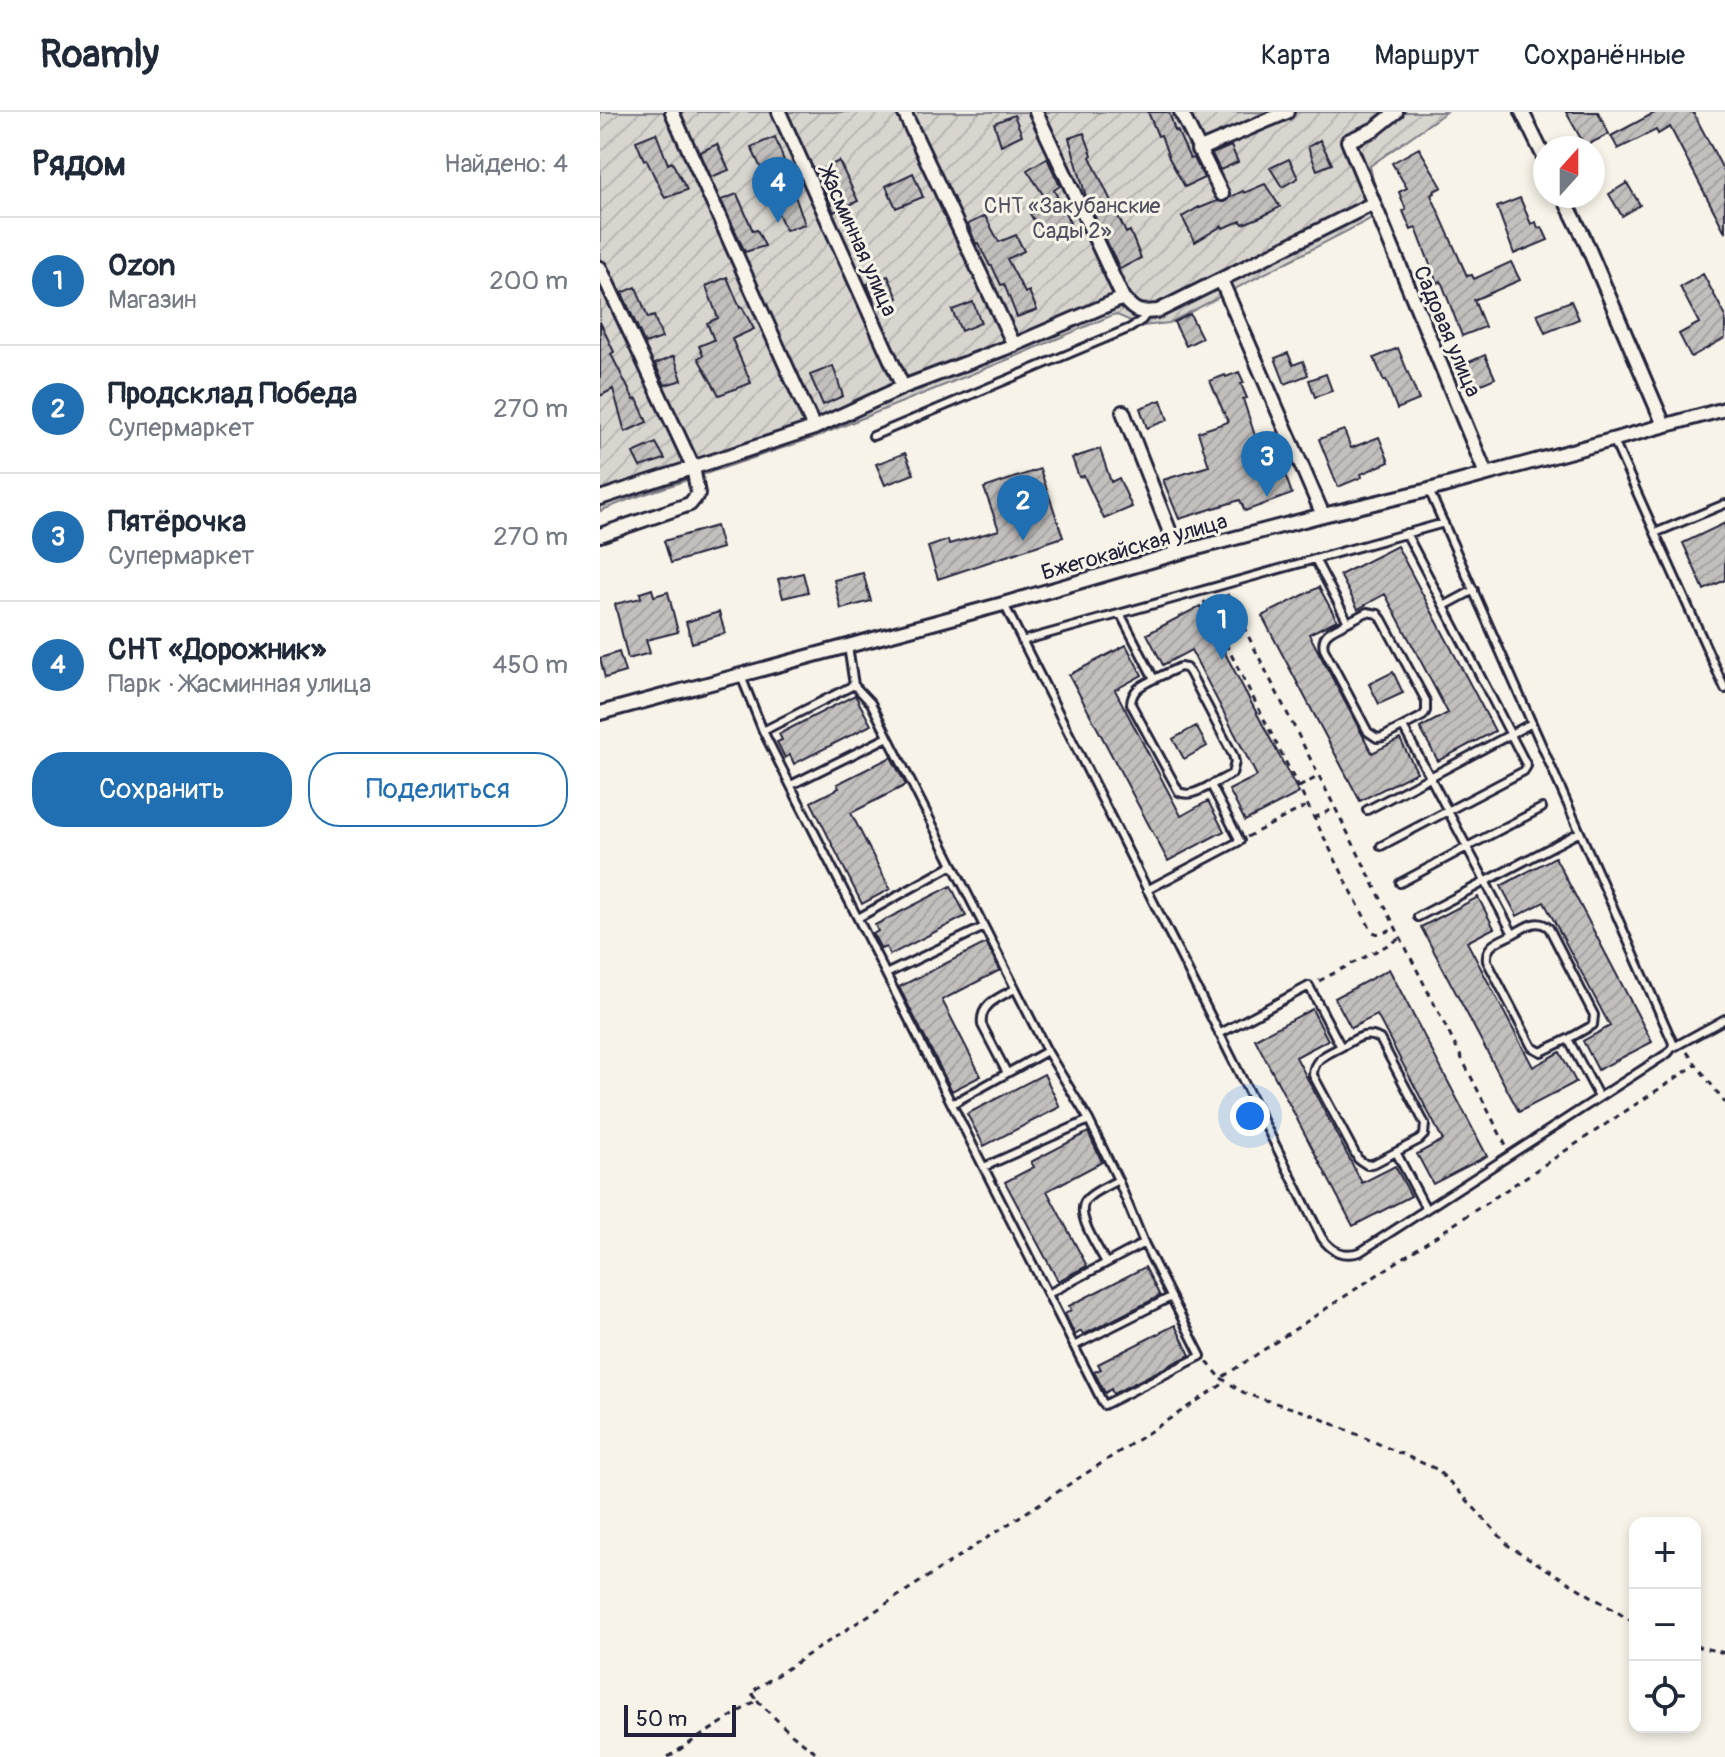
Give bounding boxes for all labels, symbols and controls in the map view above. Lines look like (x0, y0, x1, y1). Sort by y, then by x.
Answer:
text: Roamly (40, 31, 159, 79)
text: Карта (1261, 38, 1330, 73)
text: Маршрут (1374, 38, 1480, 73)
text: Сохранённые (1524, 38, 1685, 73)
north arrow (1533, 136, 1605, 208)
text: Рядом (32, 143, 126, 186)
text: Найдено: 4 (444, 148, 568, 180)
pin: 4 (752, 157, 804, 223)
street label: Жасминная улица (811, 159, 904, 321)
park label: СНТ «Закубанские Сады 2» (984, 192, 1160, 245)
text: Ozon (108, 247, 175, 284)
street label: Садовая улица (1407, 262, 1487, 401)
text: 1 (53, 265, 63, 297)
text: 200 m (489, 265, 568, 297)
text: Магазин (108, 284, 197, 316)
text: Продсклад Победа (108, 375, 357, 412)
text: 2 (51, 393, 65, 425)
text: 270 m (493, 393, 568, 425)
text: Супермаркет (108, 412, 254, 444)
pin: 3 (1241, 431, 1293, 497)
pin: 2 (997, 475, 1049, 541)
text: Пятёрочка (108, 503, 246, 540)
street label: Бжегокайская улица (1038, 507, 1231, 587)
text: 3 (51, 521, 65, 553)
text: 270 m (493, 521, 568, 553)
text: Супермаркет (108, 540, 254, 572)
pin: 1 (1196, 594, 1248, 660)
text: СНТ «Дорожник» (108, 631, 326, 668)
text: 4 (50, 649, 66, 681)
text: 450 m (492, 649, 568, 681)
text: Парк · Жасминная улица (108, 668, 371, 700)
button: Сохранить (32, 752, 292, 827)
button: Поделиться (308, 752, 568, 827)
your location (1230, 1096, 1270, 1136)
map controls (1629, 1517, 1701, 1733)
button: + (1629, 1517, 1701, 1589)
button: − (1629, 1589, 1701, 1661)
button: locate (1629, 1661, 1701, 1733)
scale bar (624, 1701, 736, 1737)
text: 50 m (636, 1705, 687, 1733)

